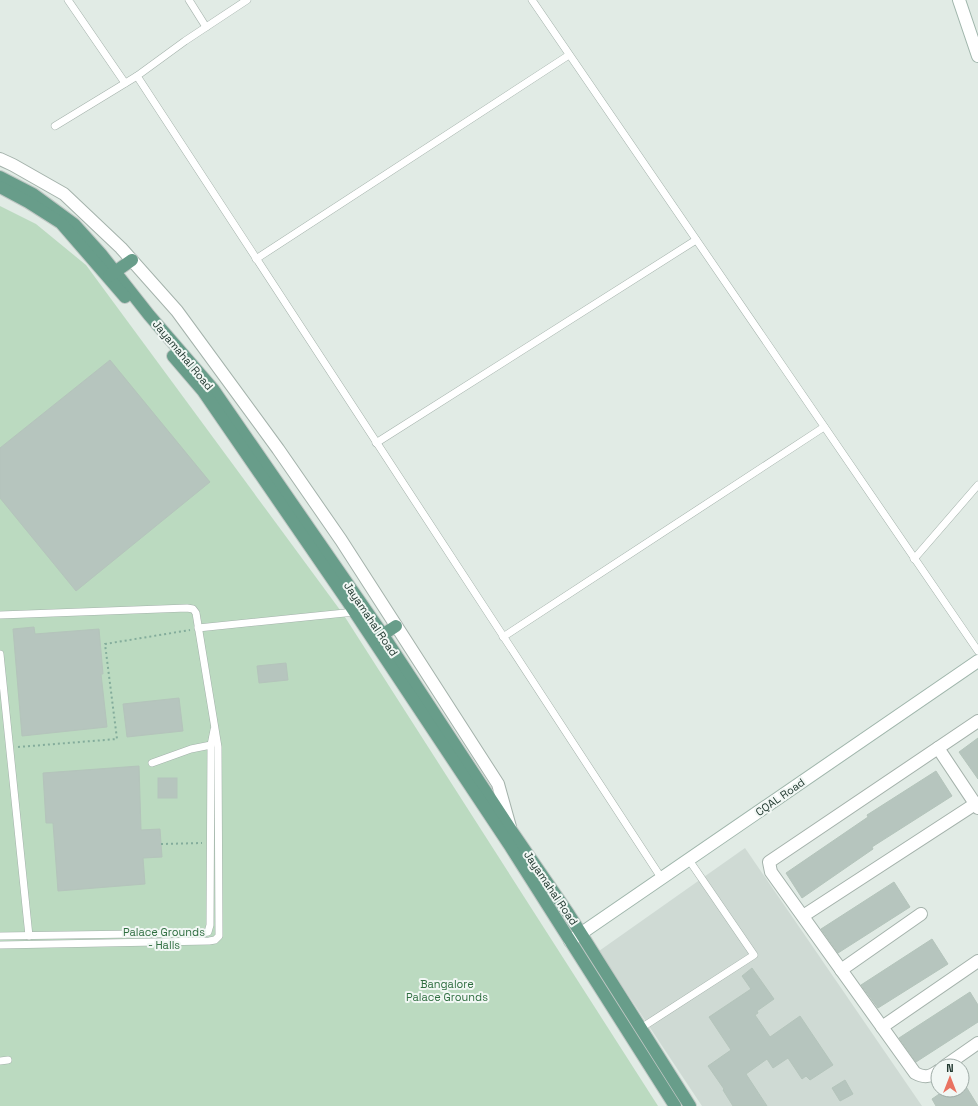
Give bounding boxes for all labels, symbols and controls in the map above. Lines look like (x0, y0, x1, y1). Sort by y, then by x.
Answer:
street label: Jayamahal Road (150, 317, 216, 393)
street label: Jayamahal Road (341, 579, 401, 659)
street label: CQAL Road (753, 775, 807, 819)
street label: Jayamahal Road (521, 848, 581, 928)
park label: Palace Grounds - Halls (123, 925, 205, 952)
park label: Bangalore Palace Grounds (406, 977, 488, 1004)
north arrow (930, 1058, 970, 1098)
text: N (946, 1061, 954, 1075)

